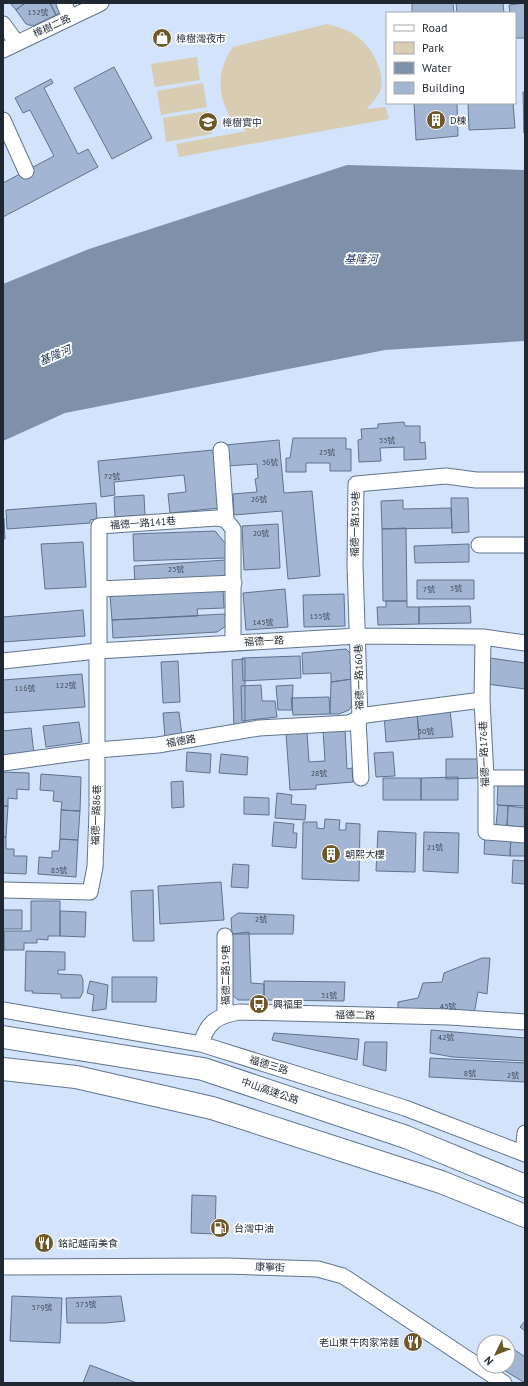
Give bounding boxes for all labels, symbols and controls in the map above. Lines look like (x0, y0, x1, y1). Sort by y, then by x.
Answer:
house number: 132號 (27, 7, 49, 17)
street label: 樟樹二路 (31, 12, 73, 40)
legend (386, 12, 516, 104)
text: Road (422, 20, 447, 35)
shop icon: 樟樹灣夜市 (151, 27, 173, 49)
place label: 樟樹灣夜市 (176, 32, 226, 45)
text: Park (422, 40, 444, 55)
text: Water (422, 60, 452, 75)
text: Building (422, 80, 465, 95)
building icon: D棟 (425, 109, 447, 131)
school or university icon: 樟樹實中 (197, 111, 219, 133)
place label: D棟 (450, 114, 467, 127)
place label: 樟樹實中 (222, 116, 262, 129)
water label: 基隆河 (345, 252, 379, 266)
water label: 基隆河 (37, 341, 75, 368)
house number: 33號 (379, 435, 395, 445)
house number: 23號 (319, 447, 335, 457)
house number: 36號 (262, 457, 278, 467)
house number: 72號 (104, 471, 120, 481)
street label: 福德一路159巷 (348, 491, 362, 557)
house number: 26號 (251, 494, 267, 504)
street label: 福德一路141巷 (109, 514, 177, 532)
house number: 20號 (253, 528, 269, 538)
house number: 23號 (168, 564, 184, 574)
house number: 3號 (450, 583, 462, 593)
house number: 7號 (423, 584, 435, 594)
house number: 155號 (309, 611, 331, 621)
house number: 145號 (252, 617, 274, 627)
street label: 福德一路 (244, 633, 284, 649)
street label: 福德一路160巷 (352, 644, 366, 710)
house number: 122號 (55, 680, 77, 690)
house number: 116號 (14, 683, 36, 693)
street label: 福德一路176巷 (476, 721, 492, 787)
house number: 50號 (418, 726, 434, 736)
street label: 福德路 (165, 732, 197, 750)
house number: 28號 (311, 768, 327, 778)
street label: 福德一路86巷 (88, 784, 104, 846)
house number: 21號 (427, 842, 443, 852)
building icon: 朝熙大樓 (320, 843, 342, 865)
place label: 朝熙大樓 (345, 848, 385, 861)
house number: 83號 (51, 865, 67, 875)
house number: 2號 (255, 914, 267, 924)
street label: 福德二路19巷 (219, 945, 232, 1005)
house number: 31號 (321, 990, 337, 1000)
bus stop icon: 興福里 (248, 993, 270, 1015)
place label: 興福里 (273, 998, 303, 1011)
house number: 43號 (440, 1001, 456, 1011)
street label: 福德二路 (335, 1008, 375, 1022)
house number: 42號 (438, 1032, 454, 1042)
street label: 福德三路 (248, 1053, 290, 1077)
house number: 8號 (464, 1068, 476, 1078)
house number: 2號 (507, 1070, 519, 1080)
street label: 中山高速公路 (240, 1075, 300, 1107)
fuel station icon: 台灣中油 (209, 1217, 231, 1239)
place label: 台灣中油 (234, 1222, 274, 1235)
restaurant icon: 銘記越南美食 (33, 1232, 55, 1254)
place label: 銘記越南美食 (58, 1237, 118, 1250)
street label: 康寧街 (255, 1260, 285, 1274)
house number: 573號 (75, 1299, 97, 1309)
house number: 579號 (31, 1302, 53, 1312)
restaurant icon: 老山東牛肉家常麵 (402, 1331, 424, 1353)
north arrow (476, 1334, 516, 1374)
place label: 老山東牛肉家常麵 (319, 1336, 399, 1349)
text: N (481, 1353, 496, 1368)

